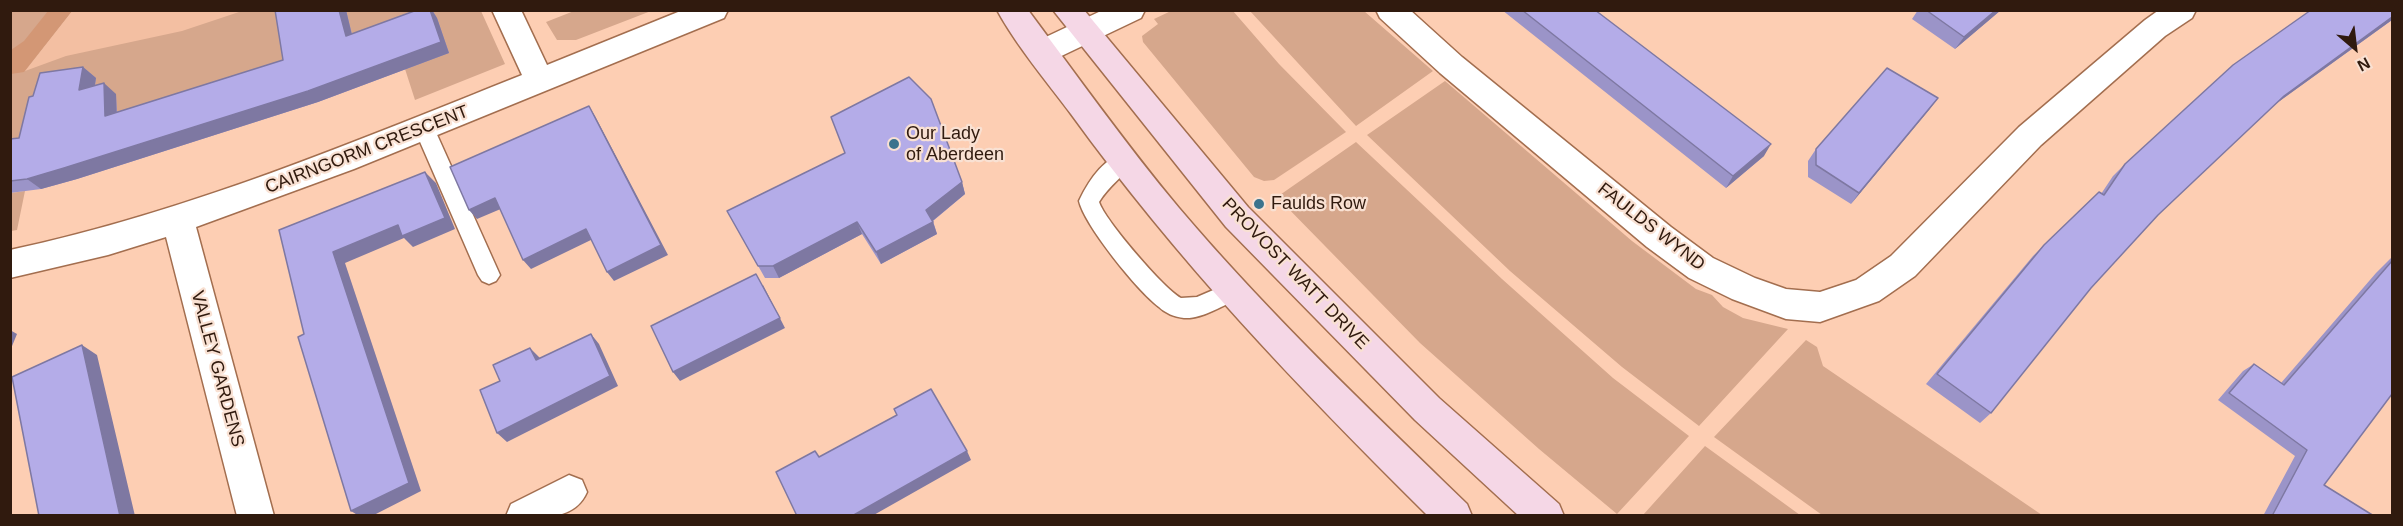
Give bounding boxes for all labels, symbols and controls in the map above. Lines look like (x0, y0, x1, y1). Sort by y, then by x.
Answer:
north arrow (2325, 18, 2385, 78)
text: N (2355, 54, 2373, 75)
street label: CAIRNGORM CRESCENT (262, 101, 472, 199)
place label: Our Lady of Aberdeen (906, 123, 1004, 166)
marker: Our Lady of Aberdeen (887, 137, 901, 151)
street label: FAULDS WYND (1593, 178, 1709, 276)
place label: Faulds Row (1271, 193, 1366, 215)
street label: PROVOST WATT DRIVE (1217, 194, 1373, 354)
marker: Faulds Row (1252, 197, 1266, 211)
street label: VALLEY GARDENS (186, 289, 248, 449)

